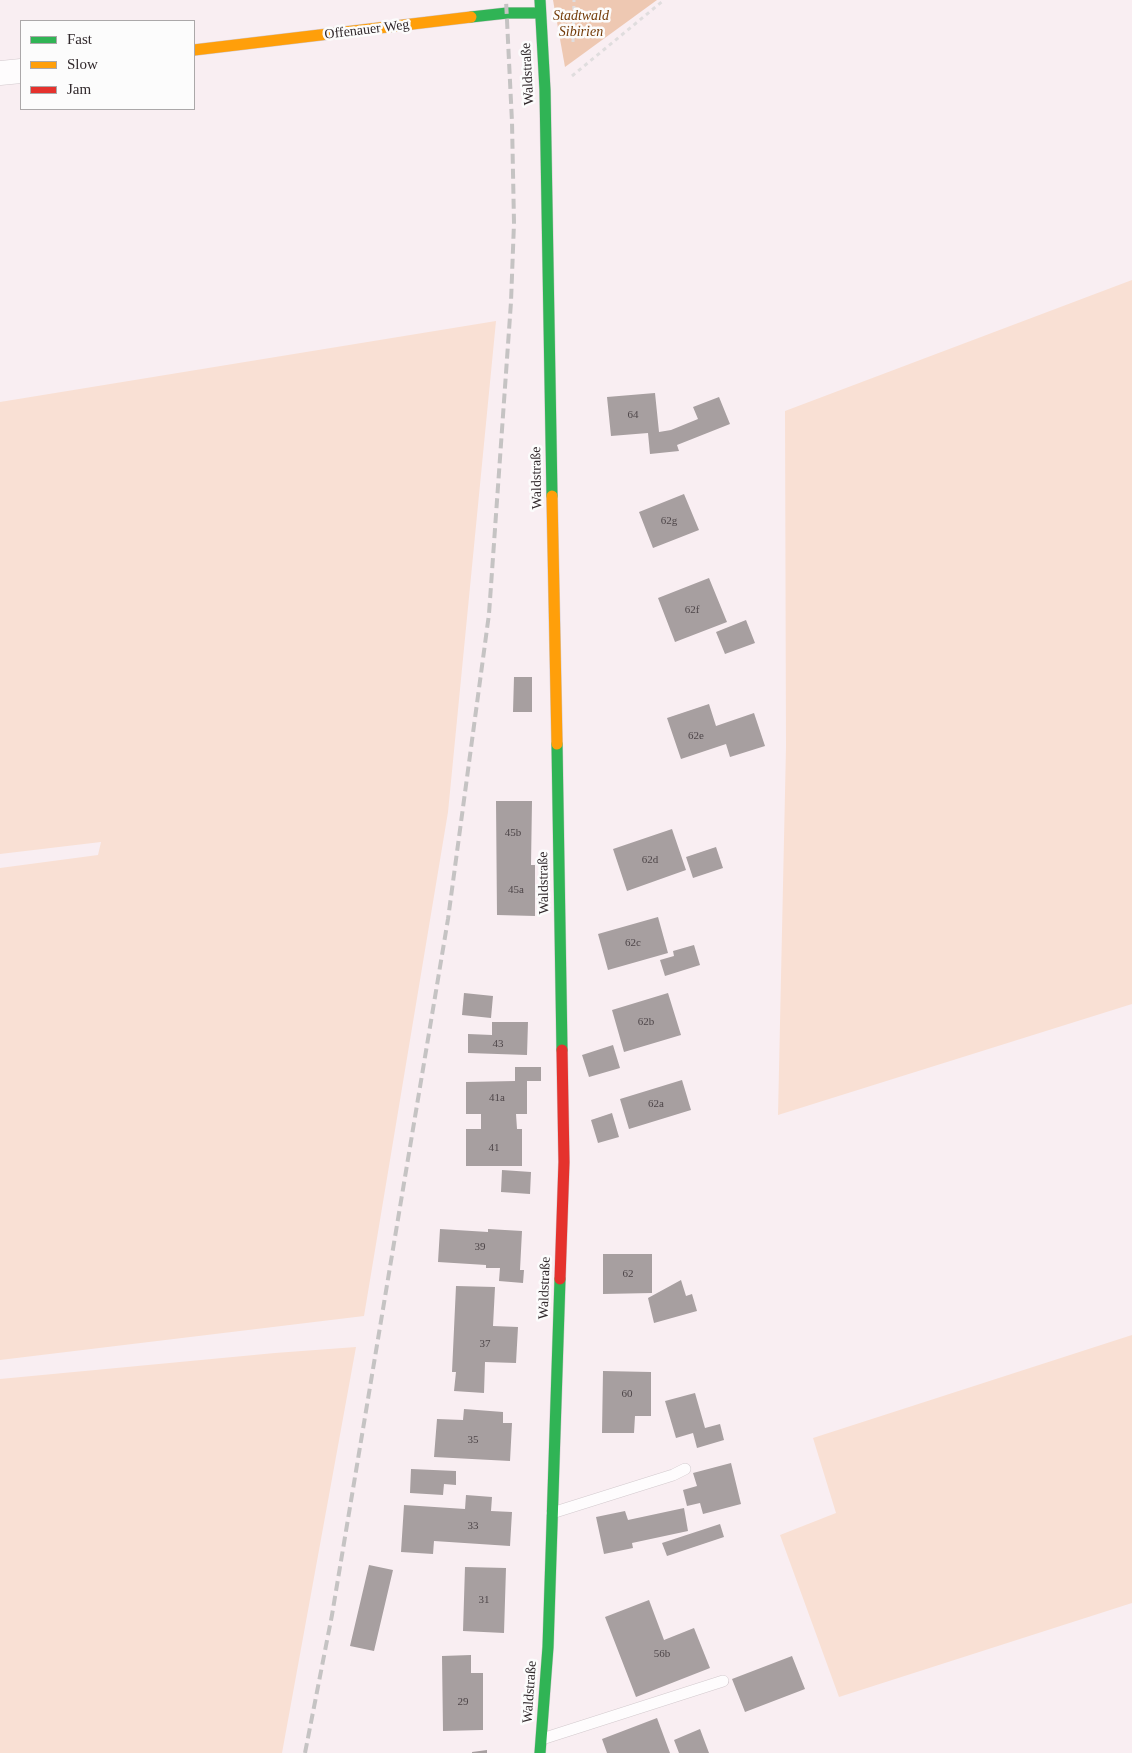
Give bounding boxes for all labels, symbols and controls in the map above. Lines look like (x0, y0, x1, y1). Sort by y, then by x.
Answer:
park label: Stadtwald Sibirien (553, 8, 609, 40)
street label: Offenauer Weg (324, 16, 410, 44)
legend (20, 20, 195, 110)
text: Fast (67, 31, 92, 47)
street label: Waldstraße (518, 42, 538, 106)
text: Slow (67, 56, 98, 72)
text: Jam (67, 81, 91, 97)
house number: 64 (628, 408, 638, 422)
street label: Waldstraße (528, 447, 546, 509)
house number: 62g (661, 514, 677, 528)
house number: 62f (685, 603, 699, 617)
house number: 62e (688, 729, 704, 743)
house number: 45b (505, 826, 521, 840)
street label: Waldstraße (535, 852, 553, 914)
house number: 62d (642, 853, 658, 867)
house number: 45a (508, 883, 524, 897)
house number: 62c (625, 936, 641, 950)
house number: 62b (638, 1015, 654, 1029)
house number: 43 (492, 1037, 503, 1051)
house number: 41a (489, 1091, 505, 1105)
house number: 62a (648, 1097, 664, 1111)
house number: 41 (488, 1141, 499, 1155)
house number: 39 (474, 1240, 486, 1254)
street label: Waldstraße (536, 1256, 554, 1320)
house number: 62 (622, 1267, 634, 1281)
house number: 37 (480, 1337, 490, 1351)
house number: 60 (622, 1387, 632, 1401)
house number: 35 (468, 1433, 478, 1447)
house number: 33 (468, 1519, 478, 1533)
house number: 31 (478, 1593, 489, 1607)
house number: 56b (654, 1647, 670, 1661)
street label: Waldstraße (519, 1660, 541, 1724)
house number: 29 (458, 1695, 468, 1709)

